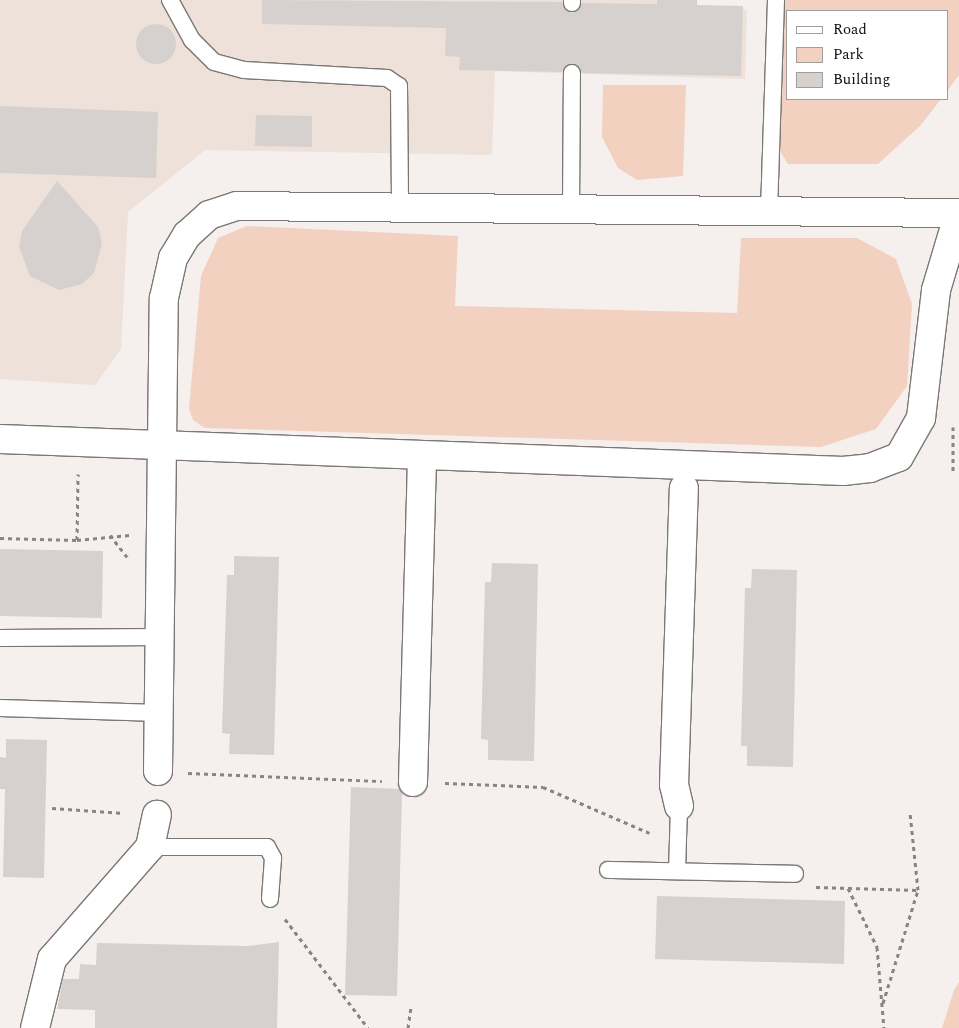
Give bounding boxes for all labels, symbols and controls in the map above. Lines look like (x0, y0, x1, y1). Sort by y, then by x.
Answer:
legend (786, 10, 949, 100)
text: Road (833, 18, 867, 41)
text: Park (833, 43, 864, 66)
text: Building (833, 68, 890, 91)

